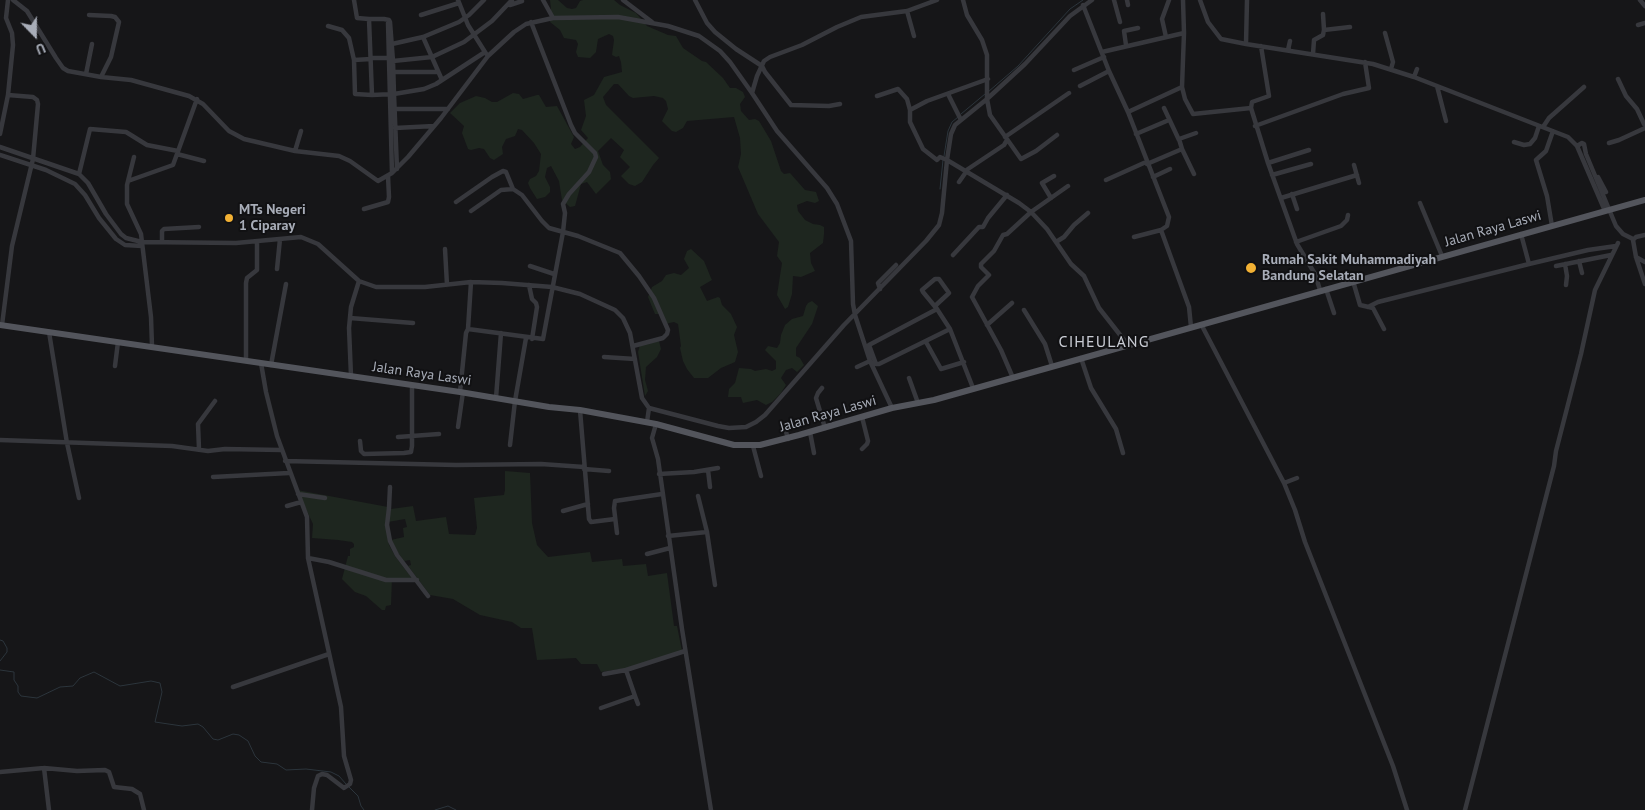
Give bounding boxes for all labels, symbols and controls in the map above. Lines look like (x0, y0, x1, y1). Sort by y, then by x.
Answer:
north arrow (10, 10, 60, 60)
text: U (33, 39, 48, 59)
place label: MTs Negeri 1 Ciparay (239, 202, 306, 234)
street label: Jalan Raya Laswi (1443, 207, 1543, 251)
marker: MTs Negeri 1 Ciparay (223, 212, 235, 224)
place label: Rumah Sakit Muhammadiyah Bandung Selatan (1262, 252, 1436, 284)
marker: Rumah Sakit Muhammadiyah Bandung Selatan (1244, 261, 1258, 275)
district label: CIHEULANG (1057, 332, 1151, 352)
street label: Jalan Raya Laswi (372, 359, 472, 389)
street label: Jalan Raya Laswi (778, 392, 878, 436)

